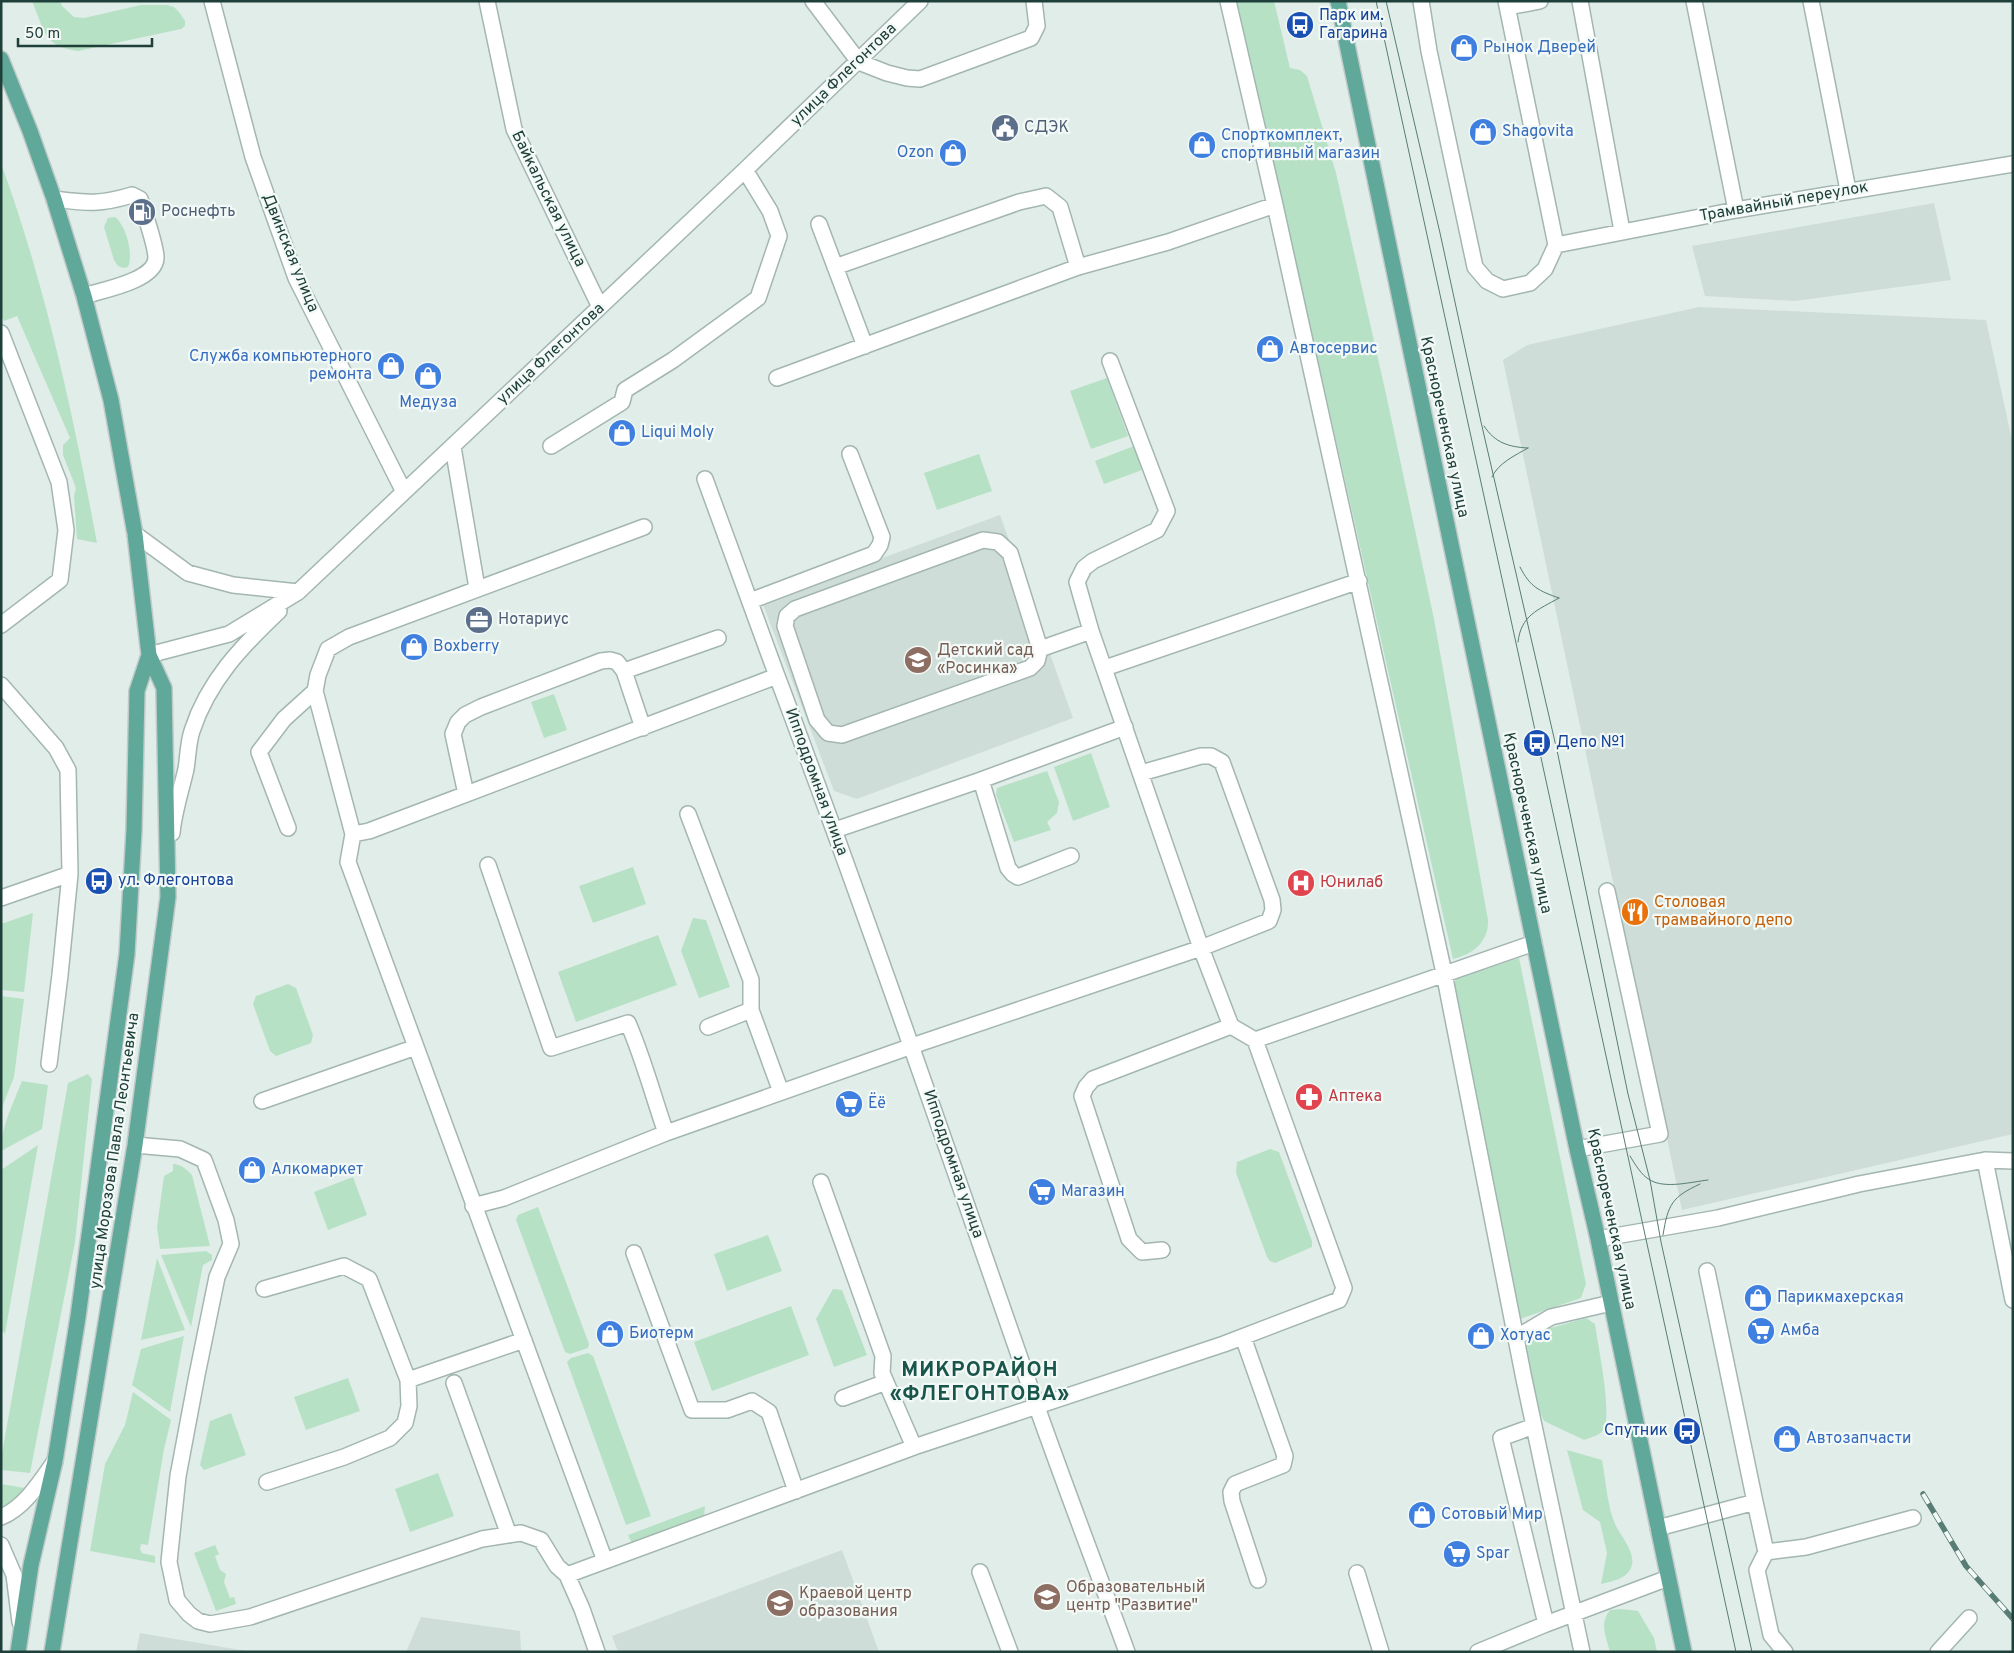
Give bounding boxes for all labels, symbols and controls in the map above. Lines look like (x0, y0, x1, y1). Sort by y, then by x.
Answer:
place label: Парк им. Гагарина (1319, 6, 1388, 44)
bus stop icon: Парк им. Гагарина (1285, 10, 1315, 40)
scale bar (18, 15, 151, 47)
street label: улица Флегонтова (787, 19, 901, 131)
text: 50 m (25, 25, 60, 44)
shop icon: Рынок Дверей (1449, 33, 1479, 63)
place label: Рынок Дверей (1483, 38, 1596, 58)
public building icon: СДЭК (990, 113, 1020, 143)
shop icon: Shagovita (1468, 117, 1498, 147)
place label: СДЭК (1024, 118, 1069, 138)
place label: Shagovita (1502, 122, 1574, 142)
place label: Спорткомплект, спортивный магазин (1221, 126, 1380, 164)
street label: Байкальская улица (506, 128, 590, 270)
shop icon: Спорткомплект, спортивный магазин (1187, 130, 1217, 160)
shop icon: Ozon (938, 138, 968, 168)
place label: Ozon (897, 143, 934, 163)
street label: Трамвайный переулок (1698, 177, 1870, 227)
street label: Двинская улица (257, 191, 323, 315)
fuel station icon: Роснефть (127, 197, 157, 227)
place label: Роснефть (161, 202, 236, 222)
street label: улица Флегонтова (493, 299, 609, 409)
shop icon: Автосервис (1255, 334, 1285, 364)
street label: Краснореченская улица (1415, 335, 1473, 519)
place label: Автосервис (1289, 339, 1378, 359)
place label: Служба компьютерного ремонта (189, 347, 372, 385)
shop icon: Служба компьютерного ремонта (376, 351, 406, 381)
shop icon: Медуза (413, 361, 443, 391)
place label: Медуза (399, 393, 457, 413)
shop icon: Liqui Moly (607, 418, 637, 448)
place label: Liqui Moly (641, 423, 714, 443)
office icon: Нотариус (464, 605, 494, 635)
place label: Нотариус (498, 610, 569, 630)
shop icon: Boxberry (399, 632, 429, 662)
place label: Boxberry (433, 637, 500, 657)
place label: Детский сад «Росинка» (937, 641, 1034, 679)
school or university icon: Детский сад «Росинка» (903, 645, 933, 675)
street label: Ипподромная улица (780, 705, 852, 859)
bus stop icon: Депо №1 (1522, 728, 1552, 758)
street label: Краснореченская улица (1498, 731, 1556, 915)
place label: Депо №1 (1556, 733, 1625, 753)
bus stop icon: ул. Флегонтова (84, 866, 114, 896)
hospital icon: Юнилаб (1286, 868, 1316, 898)
place label: ул. Флегонтова (118, 871, 234, 891)
place label: Юнилаб (1320, 873, 1383, 893)
place label: Столовая трамвайного депо (1654, 893, 1793, 931)
restaurant icon: Столовая трамвайного депо (1620, 897, 1650, 927)
street label: улица Морозова Павла Леонтьевича (86, 1011, 144, 1291)
pharmacy icon: Аптека (1294, 1082, 1324, 1112)
street label: Ипподромная улица (918, 1087, 988, 1241)
place label: Аптека (1328, 1087, 1382, 1107)
supermarket icon: Ёё (834, 1089, 864, 1119)
place label: Ёё (868, 1092, 886, 1114)
street label: Краснореченская улица (1582, 1127, 1640, 1311)
shop icon: Алкомаркет (237, 1155, 267, 1185)
place label: Алкомаркет (271, 1160, 363, 1180)
supermarket icon: Магазин (1027, 1177, 1057, 1207)
place label: Магазин (1061, 1182, 1125, 1202)
shop icon: Парикмахерская (1743, 1283, 1773, 1313)
place label: Парикмахерская (1777, 1288, 1904, 1308)
supermarket icon: Амба (1746, 1316, 1776, 1346)
shop icon: Биотерм (595, 1319, 625, 1349)
shop icon: Хотуас (1466, 1321, 1496, 1351)
place label: Амба (1780, 1321, 1819, 1341)
place label: Биотерм (629, 1324, 694, 1344)
place label: Хотуас (1500, 1326, 1551, 1346)
district label: МИКРОРАЙОН «ФЛЕГОНТОВА» (890, 1356, 1070, 1408)
bus stop icon: Спутник (1672, 1416, 1702, 1446)
place label: Спутник (1604, 1421, 1668, 1441)
shop icon: Автозапчасти (1772, 1424, 1802, 1454)
place label: Автозапчасти (1806, 1429, 1911, 1449)
shop icon: Сотовый Мир (1407, 1500, 1437, 1530)
place label: Сотовый Мир (1441, 1505, 1543, 1525)
supermarket icon: Spar (1442, 1539, 1472, 1569)
place label: Spar (1476, 1544, 1510, 1564)
place label: Образовательный центр "Развитие" (1066, 1578, 1205, 1616)
school or university icon: Образовательный центр "Развитие" (1032, 1582, 1062, 1612)
place label: Краевой центр образования (799, 1584, 912, 1622)
school or university icon: Краевой центр образования (765, 1588, 795, 1618)

